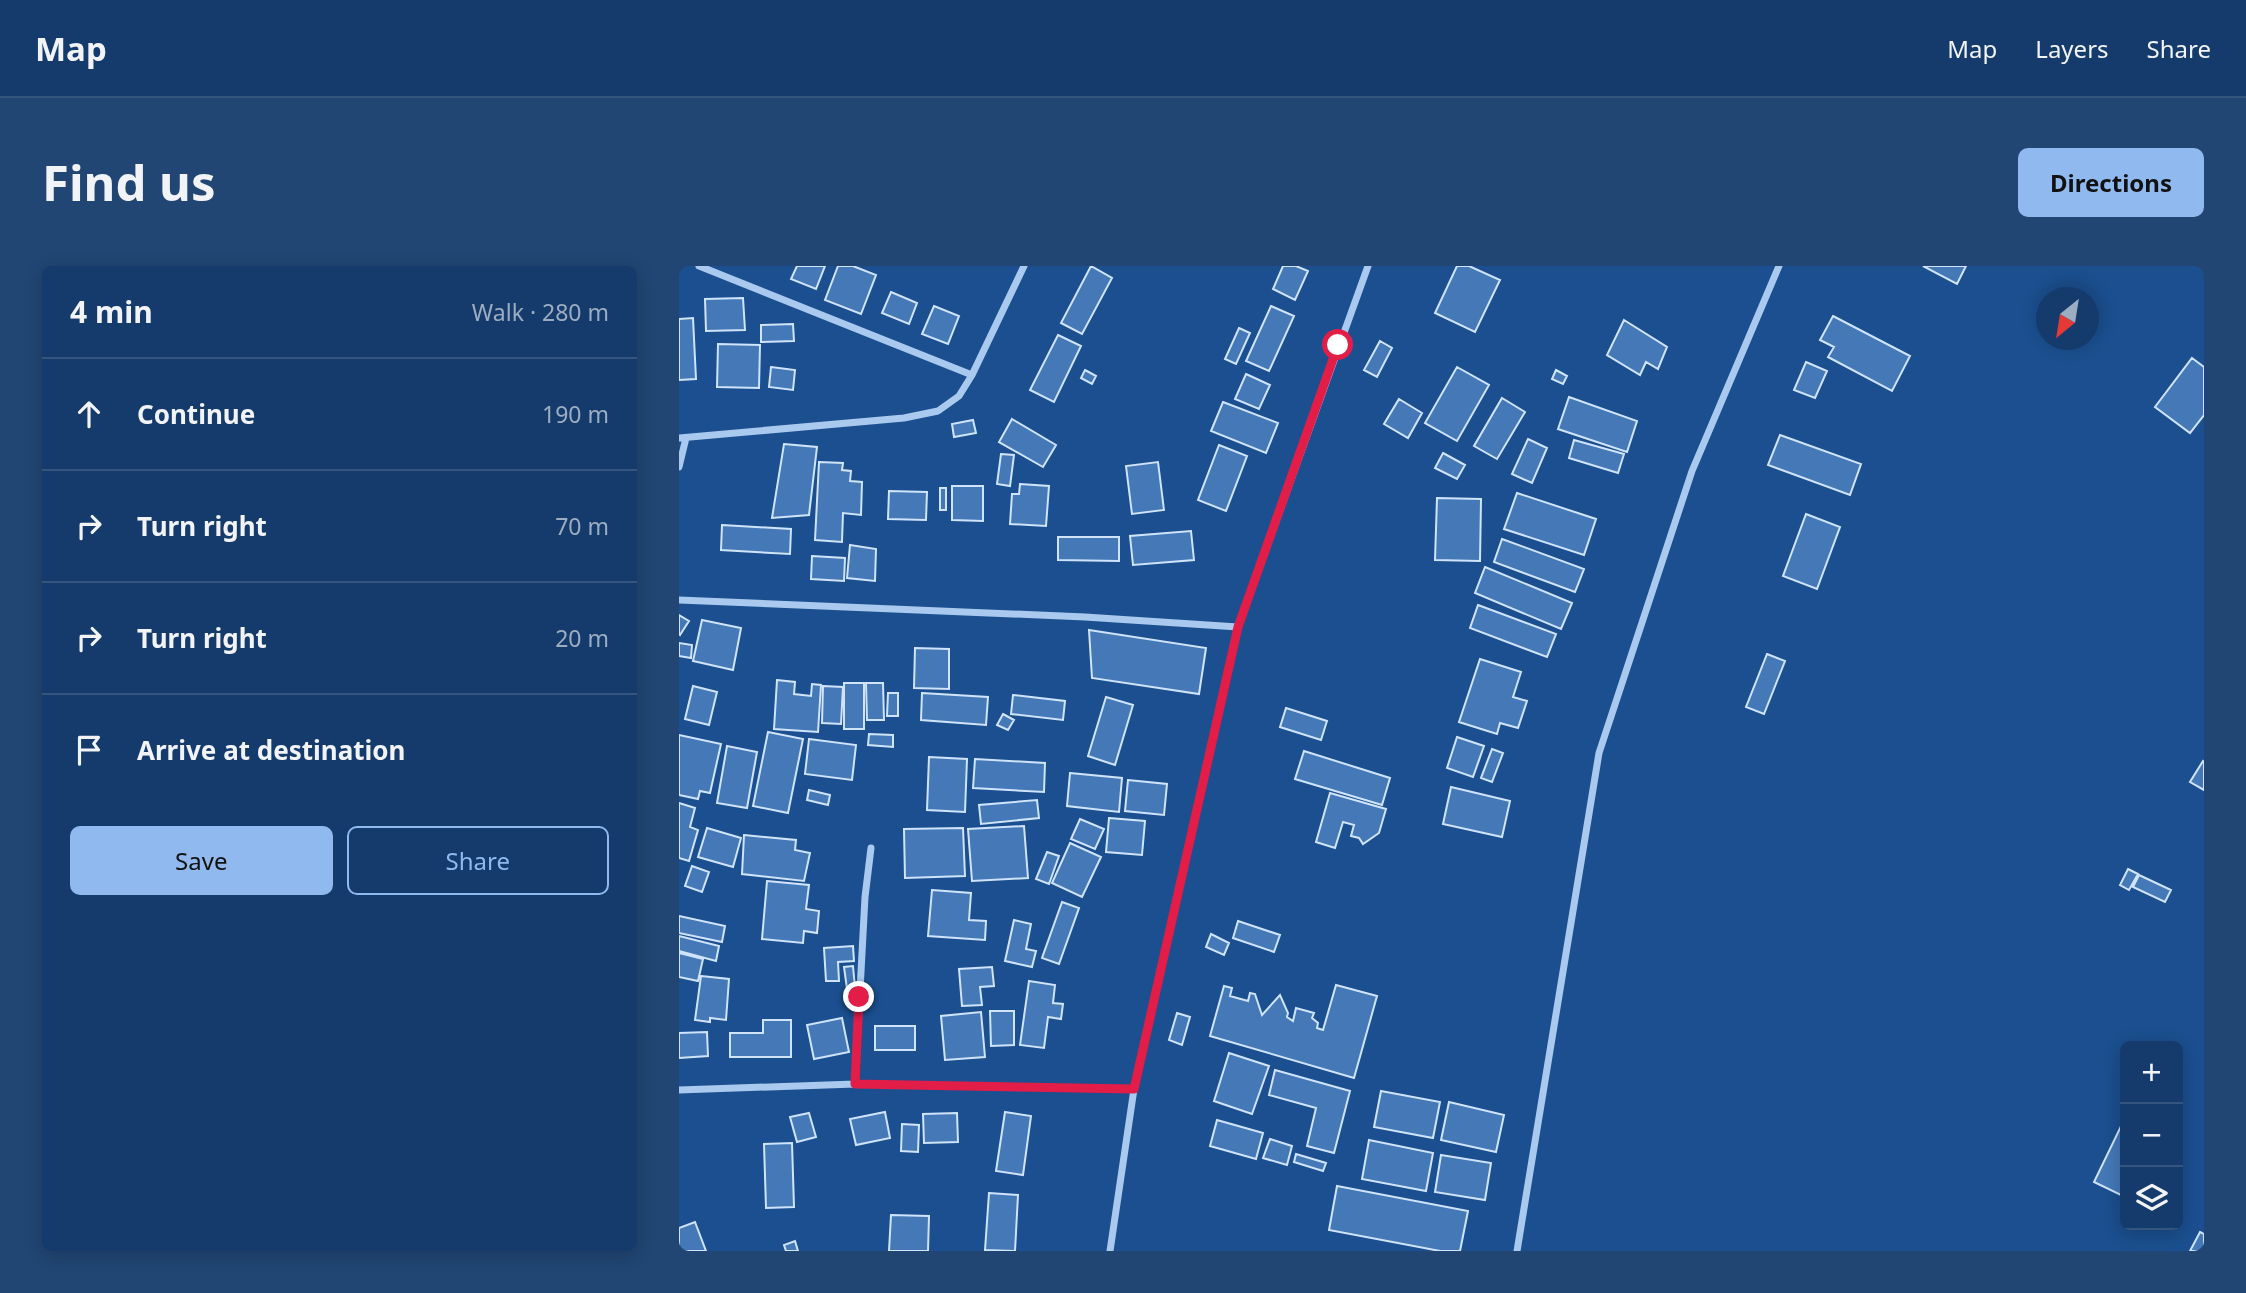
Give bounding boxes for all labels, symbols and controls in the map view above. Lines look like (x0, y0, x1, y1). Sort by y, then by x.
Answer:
text: Map (35, 26, 107, 71)
text: Map (1947, 32, 1997, 65)
text: Layers (2035, 32, 2109, 65)
text: Share (2147, 32, 2211, 65)
button: Directions (2018, 148, 2204, 217)
text: Find us (42, 149, 216, 215)
north arrow (2036, 287, 2099, 350)
text: 4 min (70, 291, 153, 332)
text: Walk · 280 m (472, 296, 609, 328)
route start (1322, 329, 1353, 360)
icon: ahead (70, 395, 108, 433)
text: Continue (137, 396, 255, 432)
text: 190 m (542, 398, 609, 430)
icon: right (70, 507, 108, 545)
text: Turn right (137, 508, 267, 544)
text: 70 m (555, 510, 609, 542)
icon: right (70, 619, 108, 657)
text: Turn right (137, 620, 267, 656)
text: 20 m (555, 622, 609, 654)
icon: arrive (70, 731, 108, 769)
text: Arrive at destination (137, 732, 406, 768)
button: Save (70, 826, 333, 895)
button: Share (347, 826, 609, 895)
route end (843, 981, 874, 1012)
map controls (2120, 1041, 2183, 1230)
button: + (2120, 1041, 2183, 1104)
button: − (2120, 1104, 2183, 1167)
button: layers (2120, 1167, 2183, 1230)

